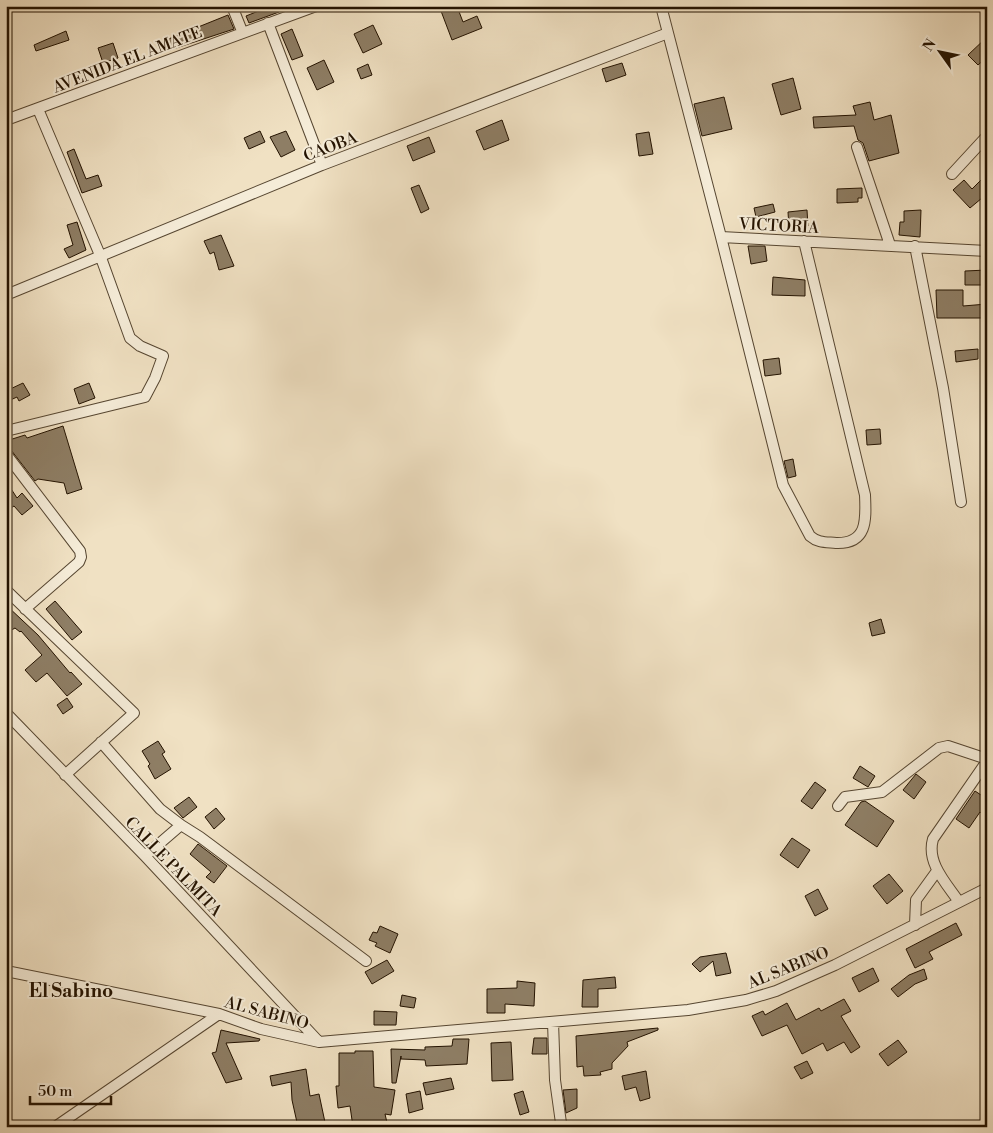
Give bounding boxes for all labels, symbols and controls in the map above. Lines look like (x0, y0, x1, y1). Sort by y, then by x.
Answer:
street label: AVENIDA EL AMATE (49, 22, 205, 98)
north arrow (916, 28, 966, 78)
text: N (919, 36, 941, 55)
street label: CAOBA (301, 127, 361, 166)
street label: VICTORIA (737, 214, 821, 238)
street label: CALLE PALMITA (121, 813, 227, 922)
street label: AL SABINO (744, 943, 832, 994)
district label: El Sabino (29, 979, 113, 1003)
street label: AL SABINO (222, 992, 311, 1034)
scale bar (30, 1073, 111, 1105)
text: 50 m (38, 1082, 72, 1101)

